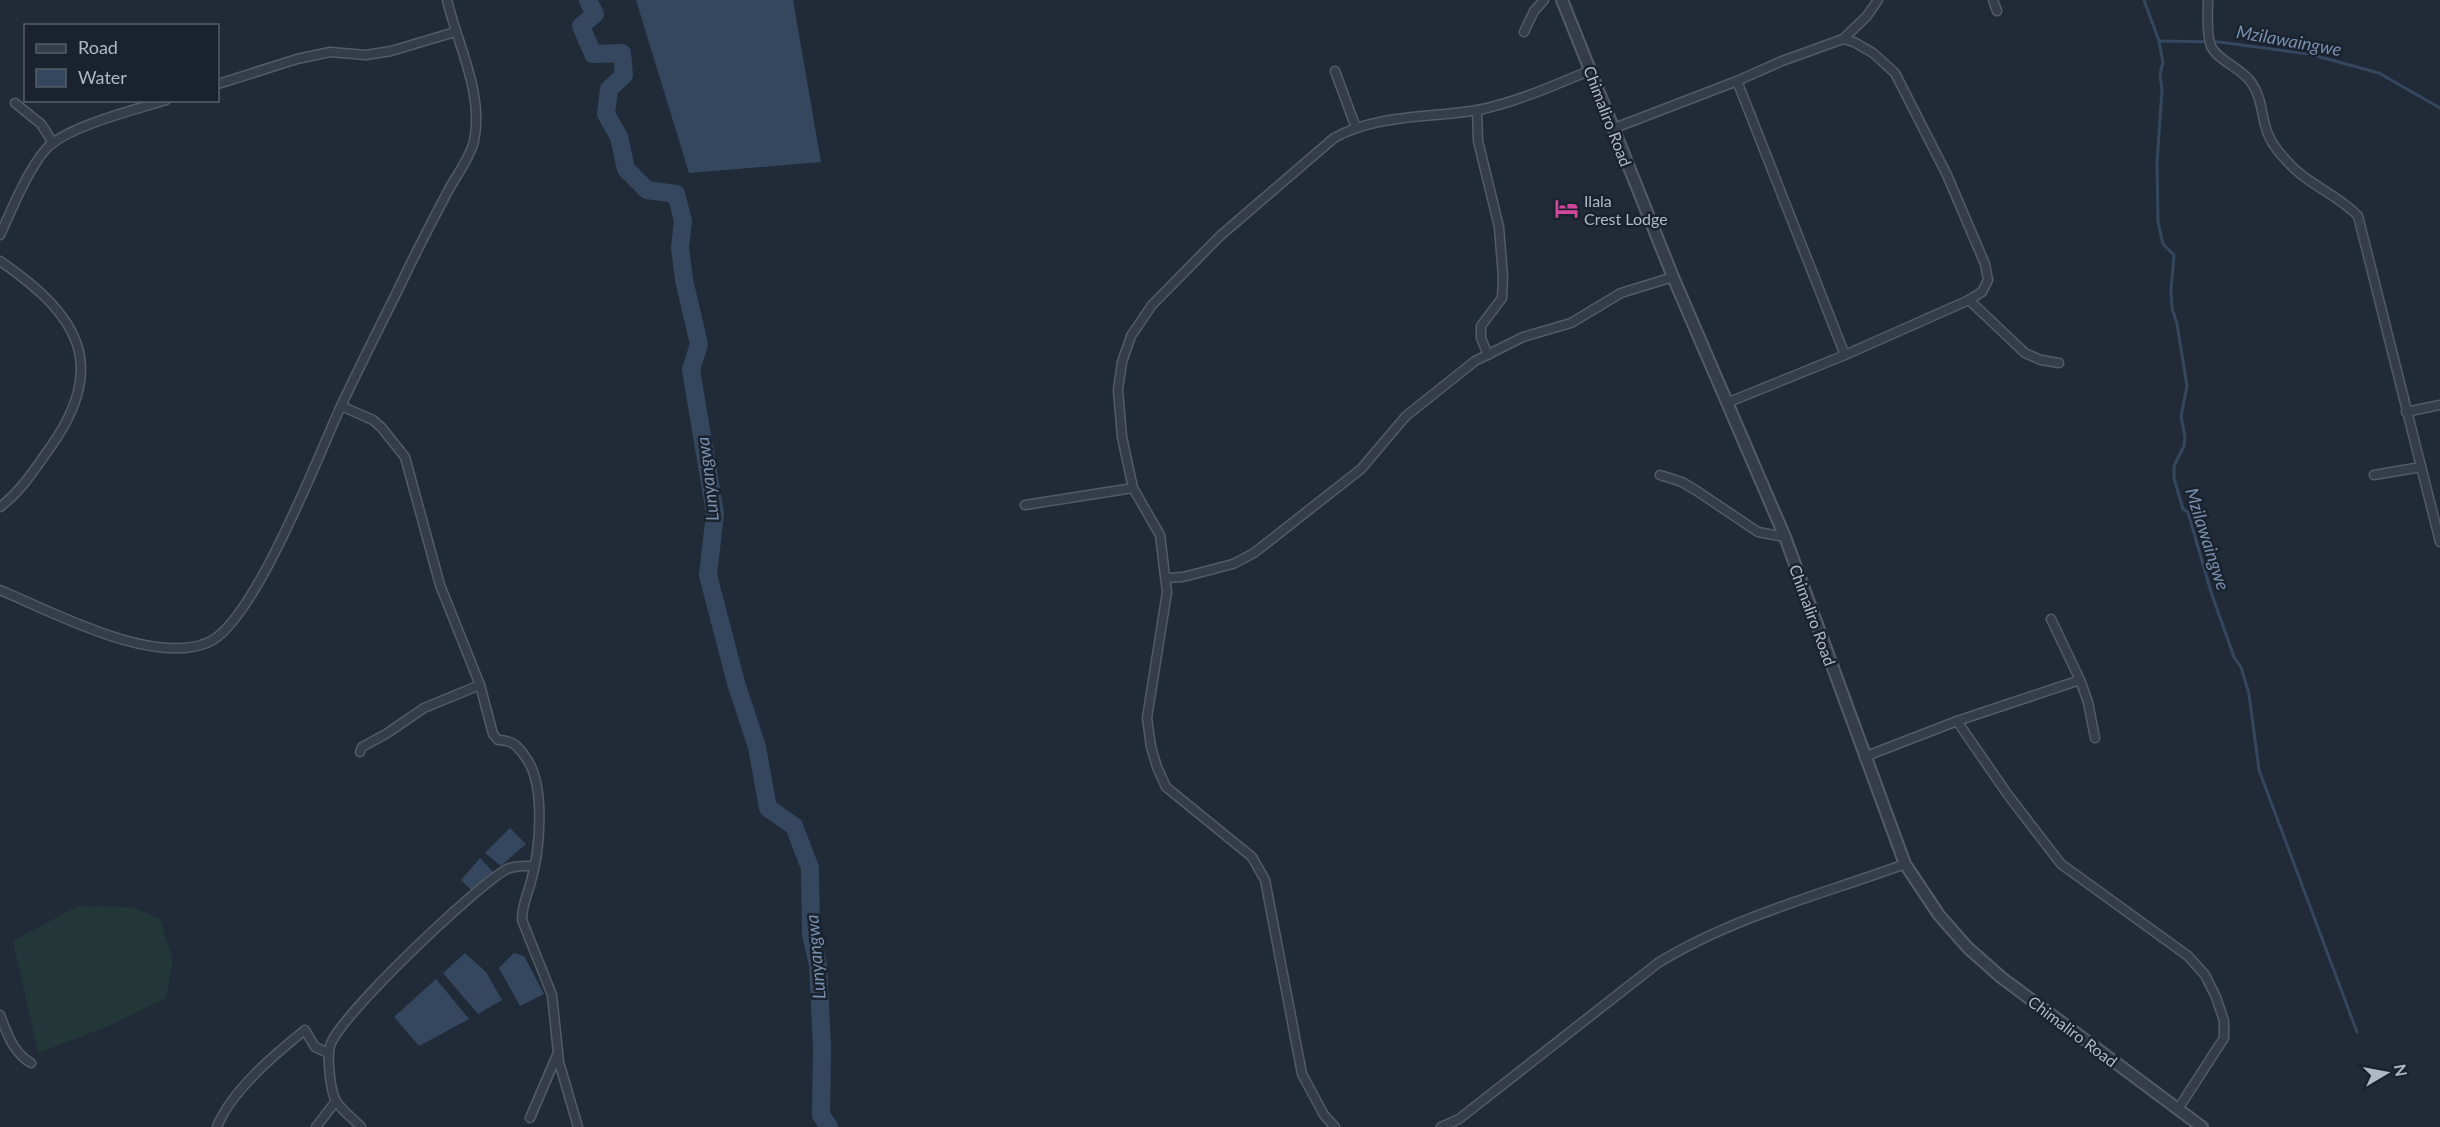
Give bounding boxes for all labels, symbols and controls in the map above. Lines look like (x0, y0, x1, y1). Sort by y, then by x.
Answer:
water label: Mzilawaingwe (2235, 20, 2343, 60)
legend (24, 24, 219, 102)
text: Road (78, 36, 118, 58)
street label: Chimaliro Road (1580, 63, 1636, 169)
text: Water (78, 66, 127, 88)
place label: Ilala Crest Lodge (1584, 191, 1668, 228)
hotel icon: Ilala Crest Lodge (1553, 196, 1579, 222)
water label: Lunyangwa (691, 436, 723, 522)
water label: Mzilawaingwe (2181, 485, 2235, 593)
street label: Chimaliro Road (1786, 562, 1840, 668)
water label: Lunyangwa (800, 914, 830, 1000)
street label: Chimaliro Road (2025, 991, 2121, 1071)
north arrow (2356, 1043, 2416, 1103)
text: N (2391, 1063, 2412, 1078)

